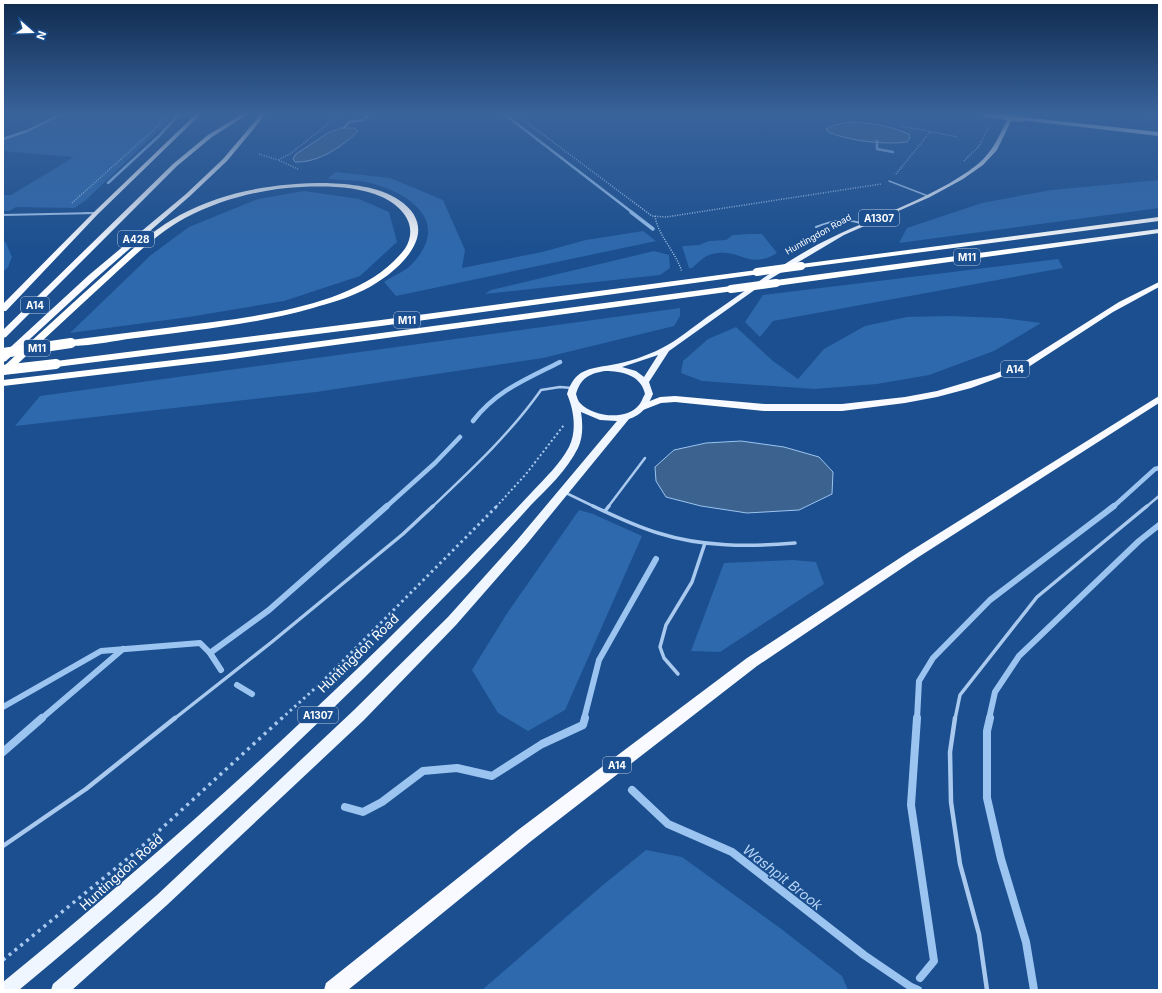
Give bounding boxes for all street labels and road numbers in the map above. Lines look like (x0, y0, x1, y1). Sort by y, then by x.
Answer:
road number: A1307 (859, 210, 899, 226)
street label: Huntingdon Road (783, 211, 853, 257)
road number: A428 (118, 231, 154, 247)
road number: M11 (954, 249, 980, 265)
road number: A14 (21, 297, 49, 313)
road number: M11 (394, 312, 420, 328)
road number: M11 (24, 340, 50, 356)
road number: A14 (1001, 361, 1029, 377)
street label: Huntingdon Road (314, 610, 402, 696)
road number: A1307 (298, 707, 338, 723)
road number: A14 (603, 757, 631, 773)
street label: Huntingdon Road (76, 830, 166, 914)

